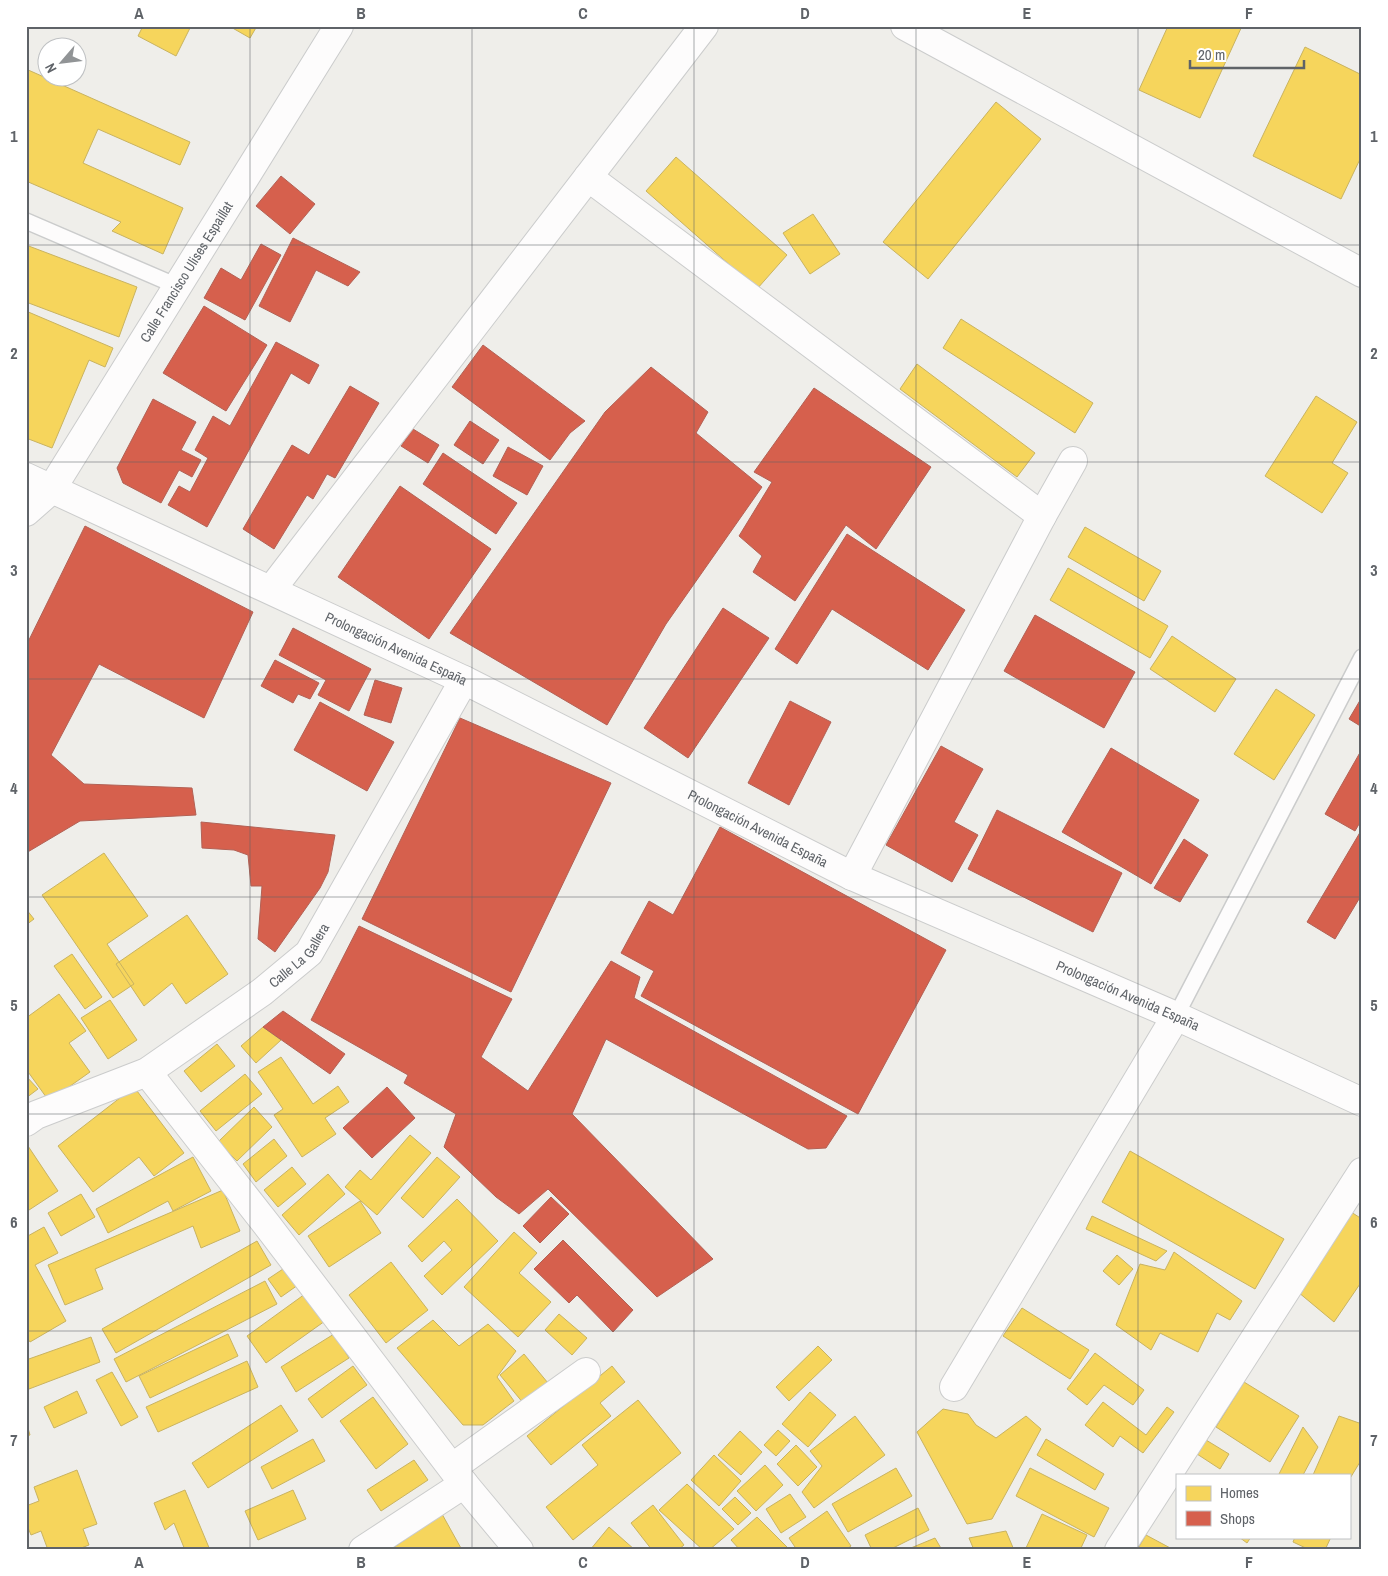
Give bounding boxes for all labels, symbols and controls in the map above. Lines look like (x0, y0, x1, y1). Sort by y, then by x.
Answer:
text: A (134, 2, 144, 24)
text: B (356, 2, 366, 24)
text: C (578, 2, 588, 24)
text: D (800, 2, 810, 24)
text: E (1023, 2, 1032, 24)
text: F (1245, 2, 1253, 24)
north arrow (38, 38, 88, 88)
scale bar (1190, 38, 1304, 70)
text: 20 m (1198, 44, 1225, 65)
text: N (41, 60, 60, 76)
text: 1 (10, 125, 18, 147)
text: 1 (1370, 125, 1378, 147)
street label: Calle Francisco Ulises Espaillat (136, 198, 237, 346)
text: 2 (10, 342, 18, 364)
text: 2 (1370, 342, 1378, 364)
text: 3 (10, 559, 18, 581)
text: 3 (1370, 559, 1378, 581)
street label: Prolongación Avenida España (322, 608, 471, 689)
text: 4 (10, 777, 18, 799)
text: 4 (1370, 777, 1378, 799)
street label: Prolongación Avenida España (685, 786, 831, 872)
street label: Calle La Gallera (265, 919, 333, 992)
street label: Prolongación Avenida España (1053, 956, 1203, 1035)
text: 5 (10, 994, 18, 1016)
text: 5 (1370, 994, 1378, 1016)
text: 6 (10, 1211, 18, 1233)
text: 6 (1370, 1211, 1378, 1233)
text: 7 (10, 1429, 18, 1451)
text: 7 (1370, 1429, 1378, 1451)
legend (1176, 1474, 1350, 1538)
text: Homes (1220, 1482, 1259, 1503)
text: Shops (1220, 1508, 1255, 1529)
text: A (134, 1551, 144, 1573)
text: B (356, 1551, 366, 1573)
text: C (578, 1551, 588, 1573)
text: D (800, 1551, 810, 1573)
text: E (1023, 1551, 1032, 1573)
text: F (1245, 1551, 1253, 1573)

